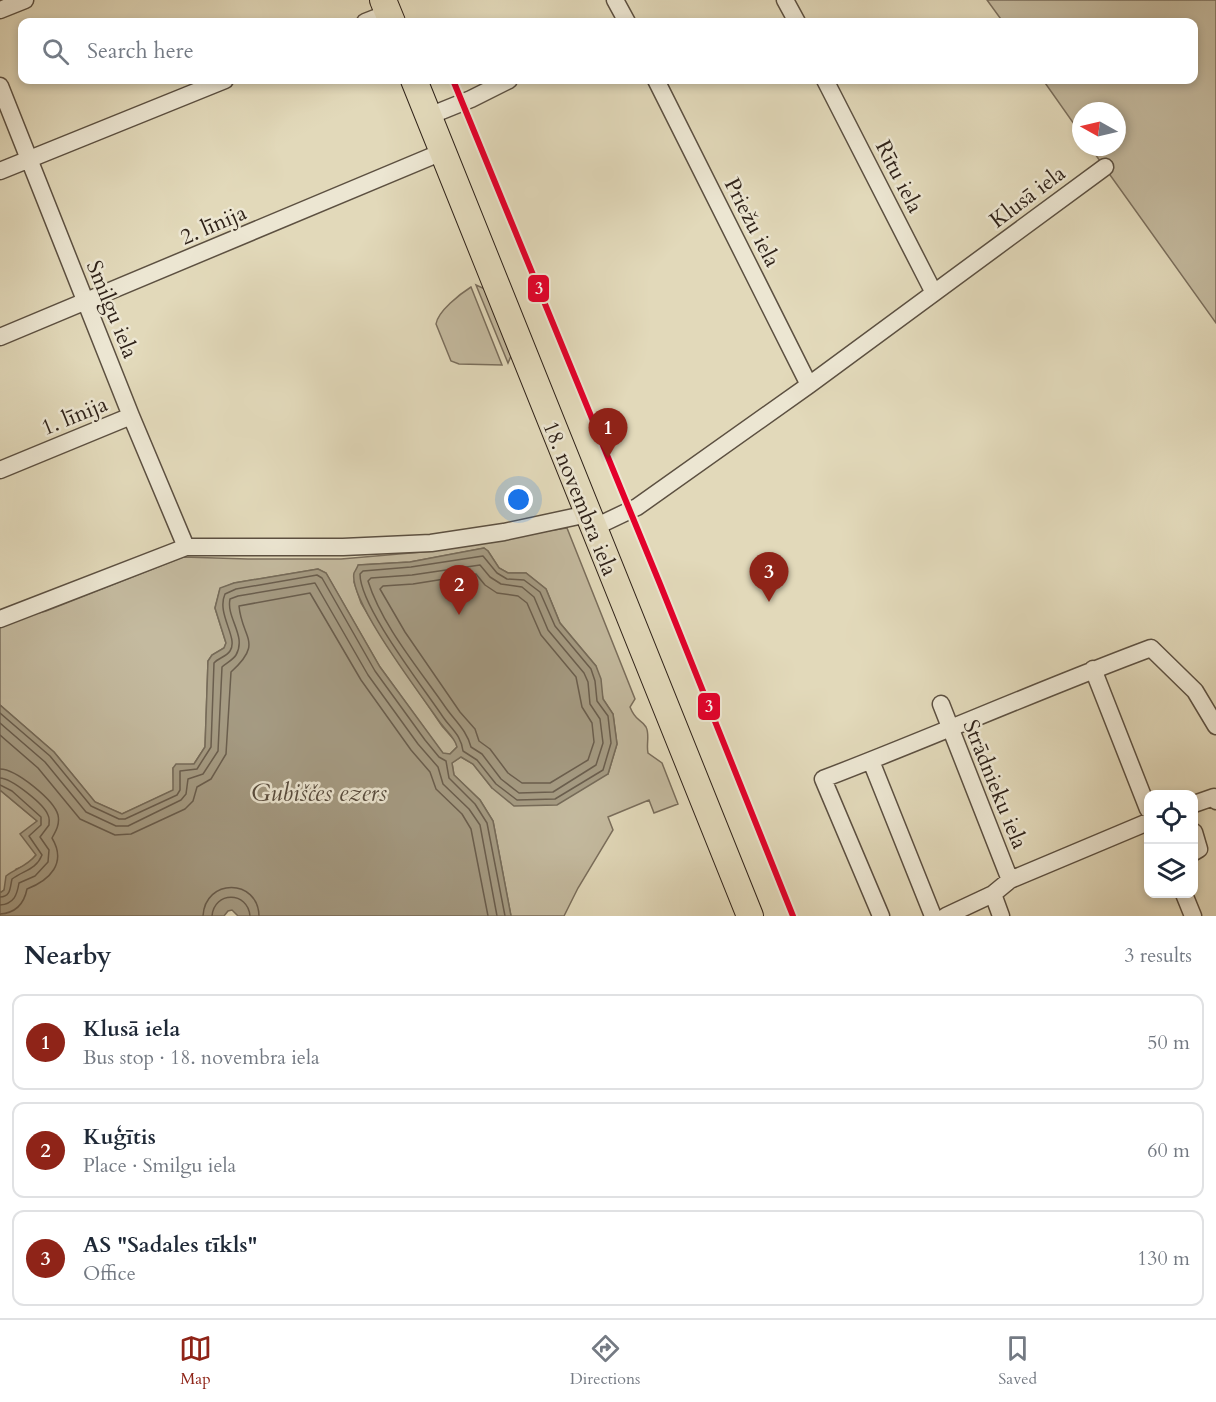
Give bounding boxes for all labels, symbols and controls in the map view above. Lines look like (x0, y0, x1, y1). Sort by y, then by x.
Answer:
search box (18, 18, 1198, 84)
icon: search (39, 35, 72, 68)
text: Search here (87, 36, 194, 66)
north arrow (1072, 102, 1126, 156)
street label: Rītu iela (868, 135, 930, 218)
street label: Klusā iela (983, 158, 1072, 235)
street label: Priežu iela (717, 173, 788, 273)
street label: 2. līnija (176, 197, 252, 252)
street label: Smilgu iela (79, 256, 145, 363)
line badge: 3 (527, 274, 550, 303)
text: 3 (535, 278, 543, 300)
street label: 1. līnija (37, 389, 113, 443)
pin: 1 (588, 408, 628, 458)
street label: 18. novembra iela (538, 417, 624, 579)
your location (504, 485, 533, 514)
pin: 3 (750, 552, 788, 602)
pin: 2 (440, 566, 478, 615)
line badge: 3 (697, 692, 721, 721)
text: 3 (705, 696, 713, 718)
street label: Strādnieku iela (956, 715, 1035, 854)
water label: Gubiščes ezers (251, 777, 387, 810)
map controls (1144, 790, 1198, 898)
button: locate (1144, 790, 1198, 844)
button: layers (1144, 844, 1198, 898)
text: Nearby (24, 938, 112, 973)
text: 3 results (1124, 942, 1192, 969)
text: Klusā iela (83, 1014, 180, 1044)
text: 1 (40, 1029, 51, 1056)
text: 50 m (1147, 1029, 1190, 1056)
text: Bus stop · 18. novembra iela (83, 1044, 320, 1071)
text: Kuģītis (83, 1122, 156, 1152)
text: 2 (40, 1137, 51, 1164)
text: 60 m (1147, 1137, 1190, 1164)
text: Place · Smilgu iela (83, 1152, 236, 1179)
text: AS "Sadales tīkls" (83, 1230, 258, 1260)
text: 3 (40, 1245, 51, 1272)
text: 130 m (1137, 1245, 1190, 1272)
text: Office (83, 1260, 136, 1287)
tab: Map (179, 1332, 212, 1390)
tab: Directions (570, 1332, 640, 1390)
tab: Saved (998, 1332, 1037, 1390)

